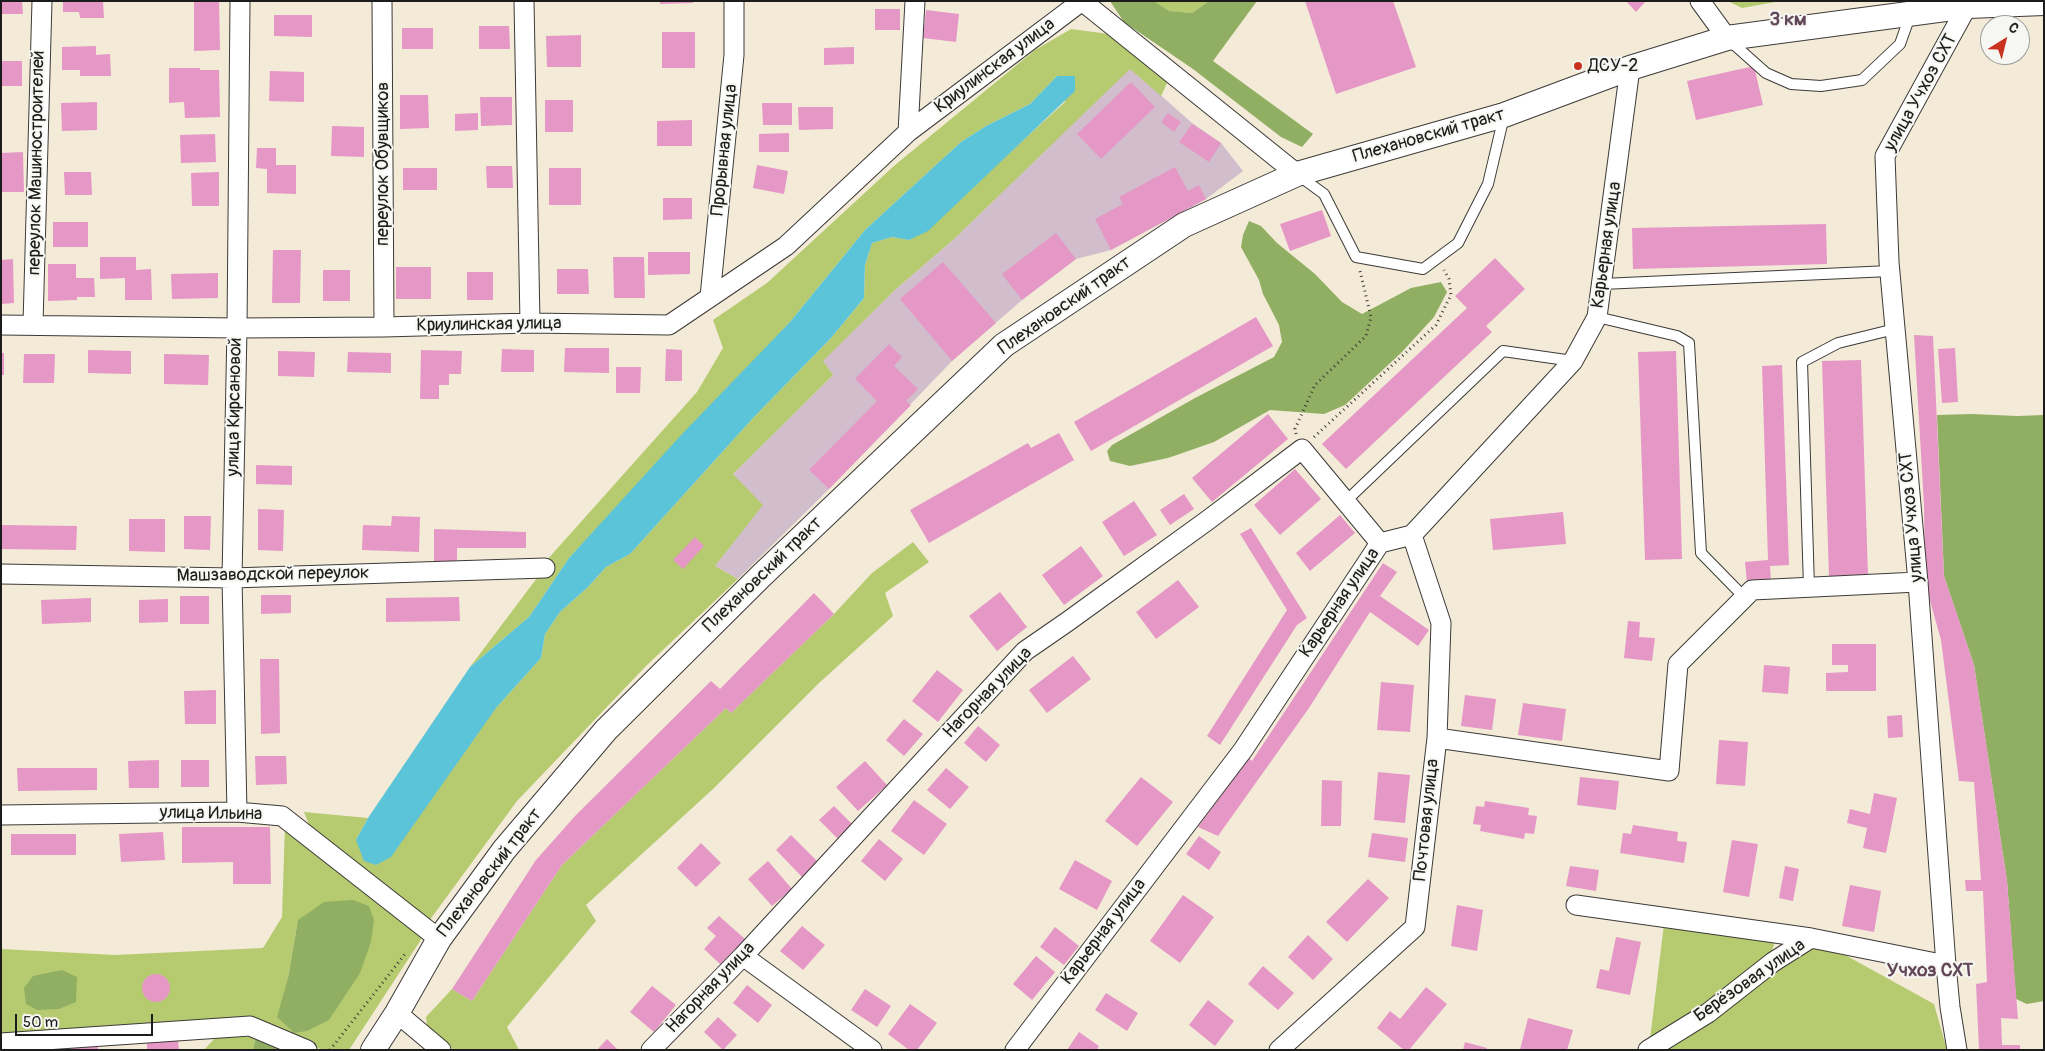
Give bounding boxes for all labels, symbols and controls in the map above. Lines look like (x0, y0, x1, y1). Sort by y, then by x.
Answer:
district label: 3 км (1769, 9, 1807, 31)
street label: Криулинская улица (931, 14, 1059, 118)
north arrow (1980, 15, 2030, 65)
text: С (2005, 19, 2022, 38)
street label: улица Учхоз СХТ (1880, 31, 1962, 155)
street label: переулок Машиностроителей (24, 50, 50, 276)
place label: ДСУ-2 (1588, 55, 1638, 77)
marker: ДСУ-2 (1572, 60, 1584, 72)
street label: переулок Обувщиков (372, 82, 394, 246)
street label: Прорывная улица (707, 83, 743, 217)
street label: Плехановский тракт (1350, 104, 1508, 168)
street label: Карьерная улица (1587, 180, 1627, 310)
street label: Плехановский тракт (994, 252, 1136, 360)
street label: Криулинская улица (416, 313, 562, 337)
street label: улица Кирсановой (223, 337, 247, 477)
street label: улица Учхоз СХТ (1896, 451, 1928, 583)
street label: Плехановский тракт (699, 513, 827, 637)
street label: Карьерная улица (1295, 544, 1385, 662)
street label: Машзаводской переулок (177, 563, 369, 587)
street label: Нагорная улица (939, 643, 1037, 743)
street label: Почтовая улица (1410, 758, 1444, 882)
street label: улица Ильина (160, 802, 262, 826)
street label: Плехановский тракт (433, 804, 547, 942)
street label: Карьерная улица (1057, 875, 1151, 989)
street label: Берёзовая улица (1690, 935, 1810, 1027)
street label: Нагорная улица (662, 938, 760, 1038)
district label: Учхоз СХТ (1887, 960, 1973, 982)
scale bar (18, 1004, 155, 1036)
text: 50 m (23, 1013, 58, 1032)

